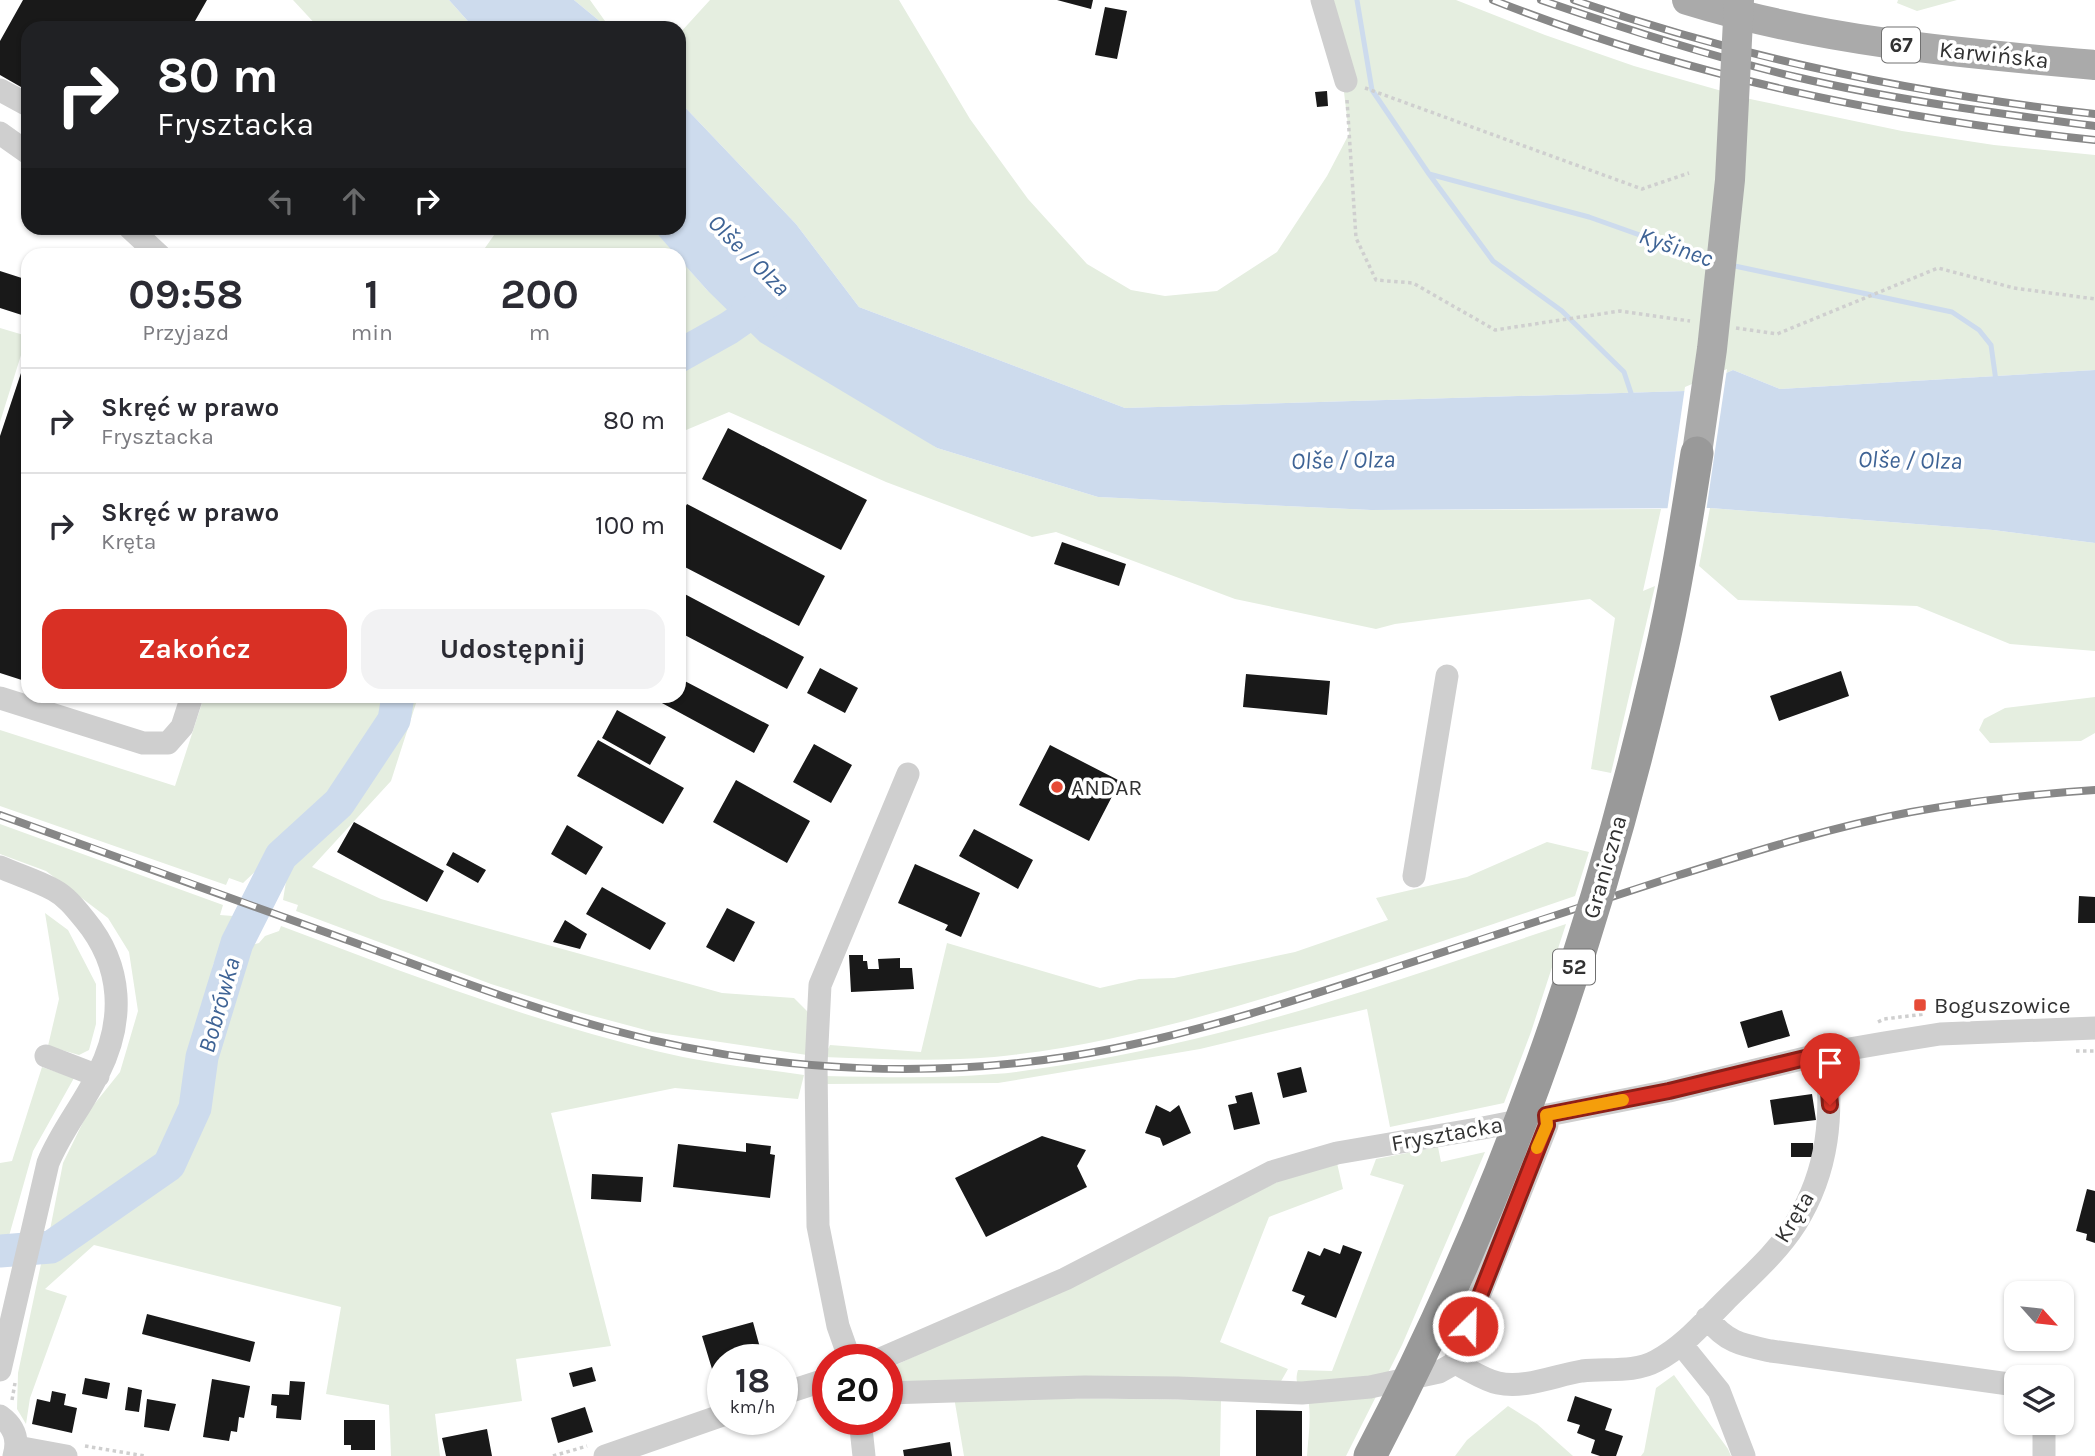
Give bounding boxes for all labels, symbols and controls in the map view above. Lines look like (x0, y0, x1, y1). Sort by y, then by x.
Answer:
road number: 67 (1882, 28, 1920, 62)
street label: Karwińska (1938, 36, 2050, 74)
text: 80 m (157, 47, 279, 104)
icon: right (42, 49, 133, 140)
text: Frysztacka (157, 106, 314, 143)
icon: left (262, 182, 300, 220)
icon: ahead (335, 182, 373, 220)
icon: right (408, 182, 446, 220)
water label: Olše / Olza (702, 208, 796, 302)
water label: Kyšinec (1635, 221, 1717, 273)
text: 09:58 (128, 269, 243, 319)
text: 1 (364, 269, 379, 319)
text: 200 (500, 269, 579, 319)
text: Przyjazd (142, 319, 229, 346)
text: min (351, 319, 393, 346)
text: m (529, 319, 550, 346)
text: Skręć w prawo (101, 392, 279, 423)
icon: right (42, 402, 80, 440)
text: 80 m (603, 405, 665, 436)
text: Frysztacka (101, 423, 214, 450)
water label: Olše / Olza (1291, 445, 1395, 475)
water label: Olše / Olza (1858, 445, 1962, 475)
text: Skręć w prawo (101, 497, 279, 528)
icon: right (42, 507, 80, 545)
text: 100 m (595, 510, 665, 541)
text: Kręta (101, 528, 156, 555)
button: Zakończ (42, 609, 347, 689)
button: Udostępnij (361, 609, 665, 689)
place label: ANDAR (1071, 774, 1142, 801)
marker: ANDAR (1049, 779, 1065, 795)
street label: Graniczna (1577, 812, 1633, 922)
road number: 52 (1553, 950, 1595, 984)
water label: Bobrówka (192, 954, 246, 1056)
place label: Boguszowice (1934, 992, 2071, 1019)
marker: Boguszowice (1912, 997, 1928, 1013)
pin (1800, 1033, 1860, 1105)
icon: arrive (1811, 1044, 1849, 1082)
street label: Frysztacka (1389, 1111, 1505, 1157)
street label: Kręta (1768, 1186, 1820, 1248)
north arrow (2004, 1281, 2074, 1351)
map controls (2004, 1281, 2074, 1435)
position arrow (1431, 1289, 1505, 1363)
speed limit sign: 20 (812, 1344, 903, 1435)
text: 18 (735, 1360, 770, 1401)
button: layers (2004, 1365, 2074, 1435)
text: km/h (730, 1396, 775, 1418)

